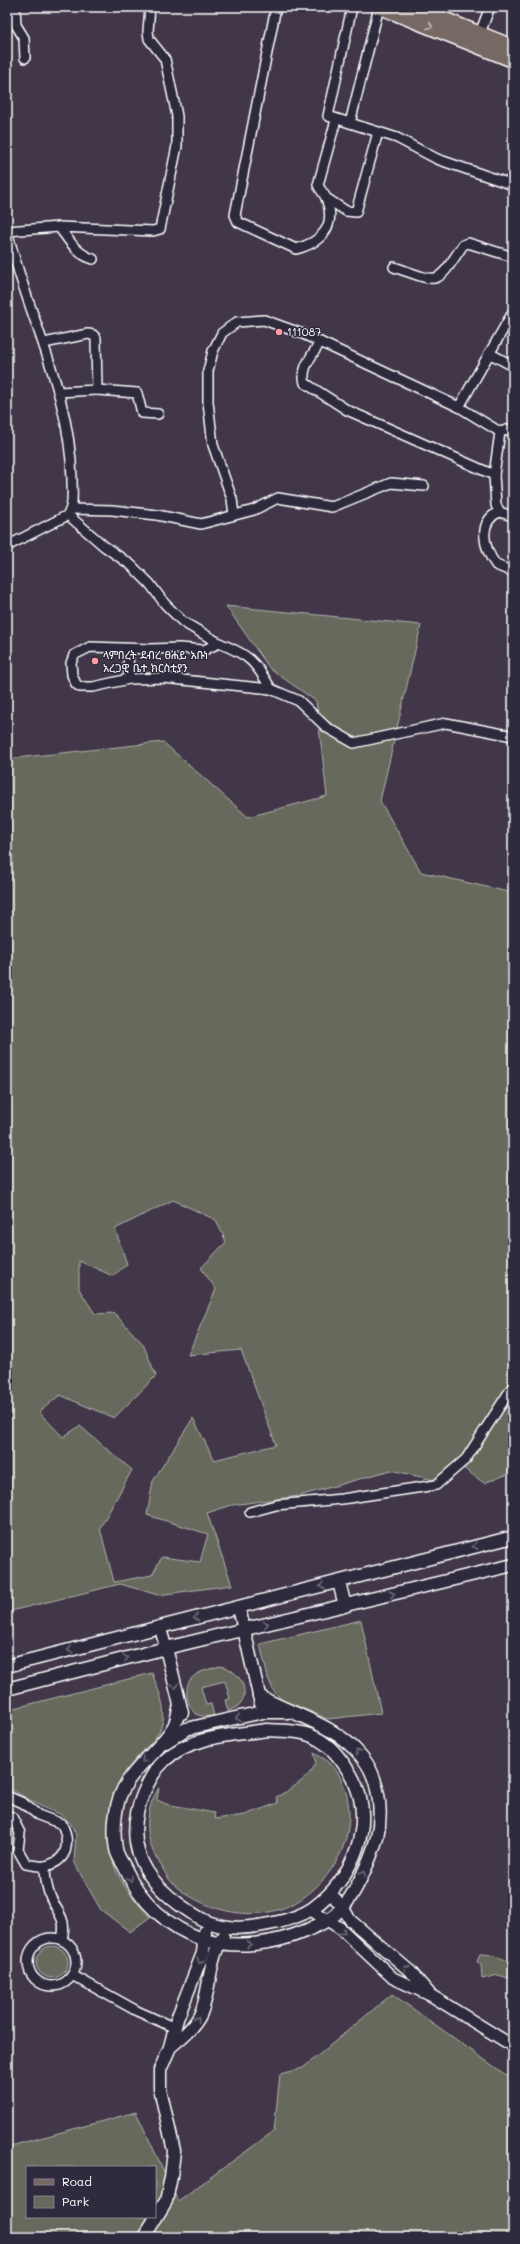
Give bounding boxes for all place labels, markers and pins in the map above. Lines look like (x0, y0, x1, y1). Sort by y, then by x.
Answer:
place label: 111087 (287, 324, 321, 339)
marker: 111087 (274, 327, 284, 337)
place label: ላምበረት ደብረ ፀሐይ አቡነ አረጋዊ ቤተ ክርስቲያን (103, 647, 208, 675)
marker: ላምበረት ደብረ ፀሐይ አቡነ አረጋዊ ቤተ ክርስቲያን (90, 656, 100, 666)

